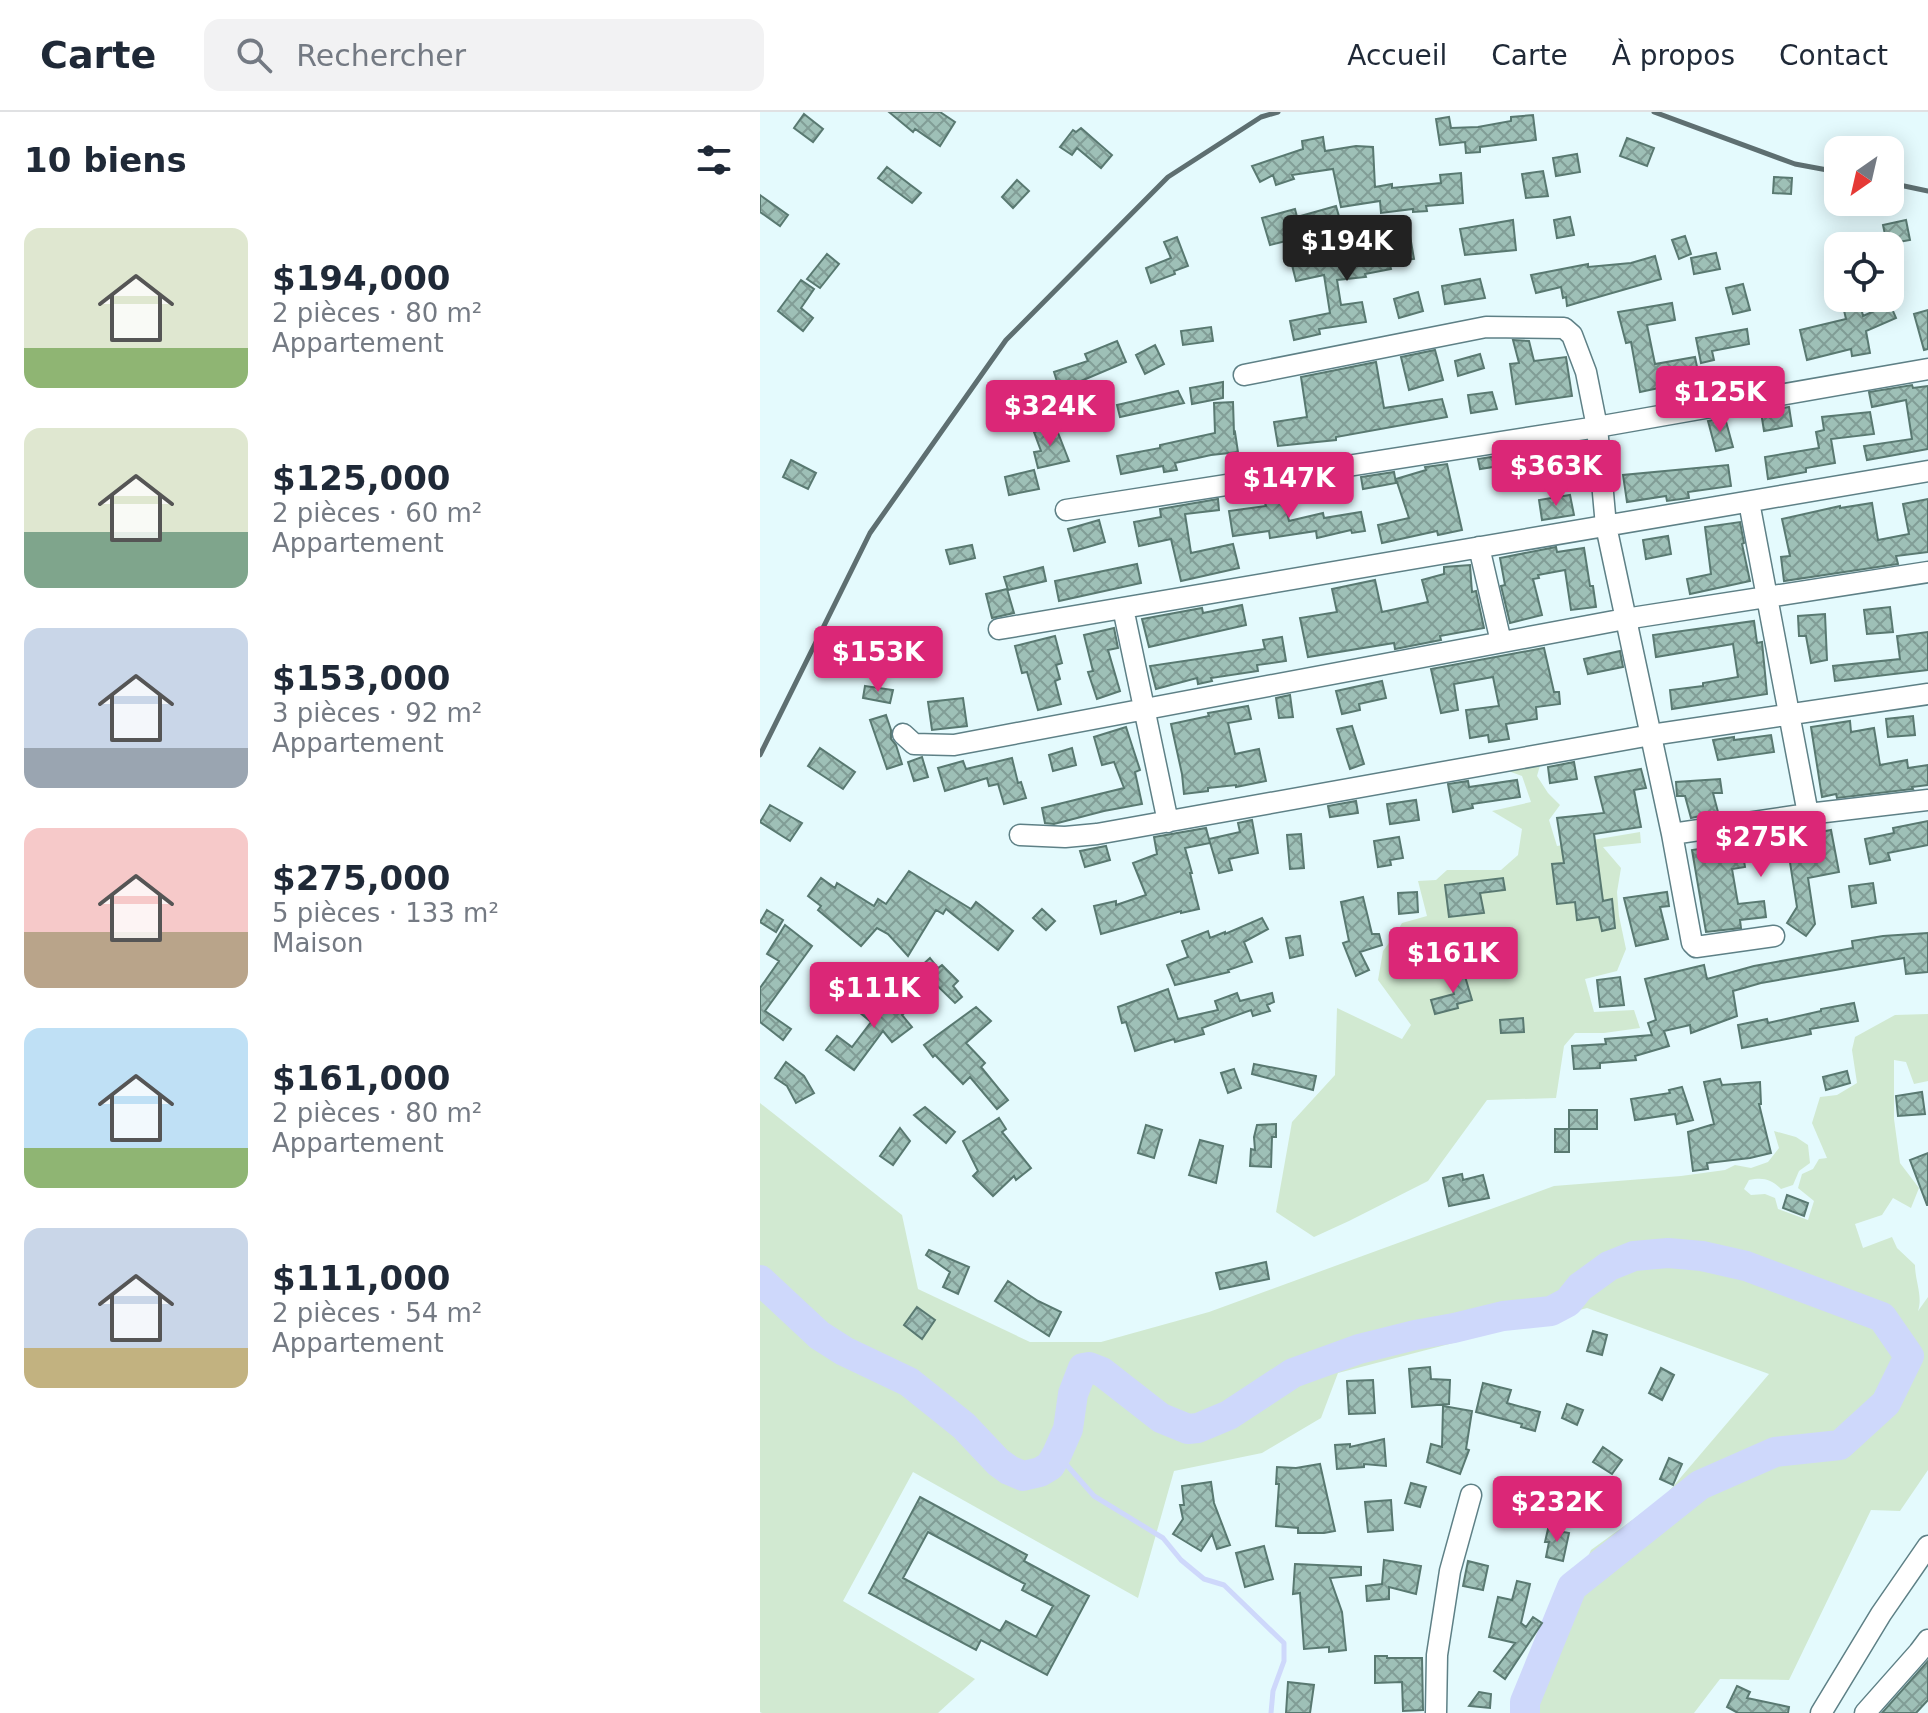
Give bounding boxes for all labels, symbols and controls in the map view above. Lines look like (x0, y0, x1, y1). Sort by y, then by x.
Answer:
search box (204, 19, 764, 91)
text: Carte (40, 33, 156, 77)
icon: search (232, 33, 276, 77)
text: Rechercher (296, 38, 466, 73)
text: Accueil (1347, 39, 1447, 72)
text: Carte (1491, 39, 1568, 72)
text: À propos (1612, 39, 1735, 72)
text: Contact (1779, 39, 1888, 72)
north arrow (1824, 136, 1904, 216)
map controls (1824, 136, 1904, 312)
icon: filters (692, 138, 736, 182)
text: 10 biens (24, 140, 187, 180)
pin: $194K (1291, 215, 1403, 283)
text: $194K (1301, 226, 1393, 256)
button: locate (1824, 232, 1904, 312)
text: $194,000 (272, 258, 451, 298)
icon: home (88, 260, 184, 356)
text: 2 pièces · 80 m² (272, 298, 482, 328)
text: Appartement (272, 328, 444, 358)
pin: $125K (1664, 366, 1776, 434)
text: $125K (1674, 377, 1766, 407)
pin: $324K (994, 380, 1106, 448)
text: $324K (1004, 391, 1096, 421)
pin: $363K (1500, 440, 1612, 508)
text: $363K (1510, 451, 1602, 481)
pin: $147K (1233, 452, 1345, 520)
text: $125,000 (272, 458, 451, 498)
icon: home (88, 460, 184, 556)
text: $147K (1243, 463, 1335, 493)
text: 2 pièces · 60 m² (272, 498, 482, 528)
text: Appartement (272, 528, 444, 558)
pin: $153K (822, 626, 934, 694)
text: $153K (832, 637, 924, 667)
text: $153,000 (272, 658, 451, 698)
icon: home (88, 660, 184, 756)
text: 3 pièces · 92 m² (272, 698, 482, 728)
text: Appartement (272, 728, 444, 758)
pin: $275K (1705, 811, 1817, 879)
text: $275K (1715, 822, 1807, 852)
text: $275,000 (272, 858, 451, 898)
icon: home (88, 860, 184, 956)
text: 5 pièces · 133 m² (272, 898, 499, 928)
pin: $161K (1397, 927, 1509, 995)
text: Maison (272, 928, 364, 958)
text: $161K (1407, 938, 1499, 968)
pin: $111K (818, 962, 930, 1030)
text: $111K (828, 973, 920, 1003)
text: $161,000 (272, 1058, 451, 1098)
icon: home (88, 1060, 184, 1156)
text: 2 pièces · 80 m² (272, 1098, 482, 1128)
text: Appartement (272, 1128, 444, 1158)
text: $111,000 (272, 1258, 451, 1298)
icon: home (88, 1260, 184, 1356)
text: 2 pièces · 54 m² (272, 1298, 482, 1328)
text: Appartement (272, 1328, 444, 1358)
pin: $232K (1501, 1476, 1613, 1544)
text: $232K (1511, 1487, 1603, 1517)

